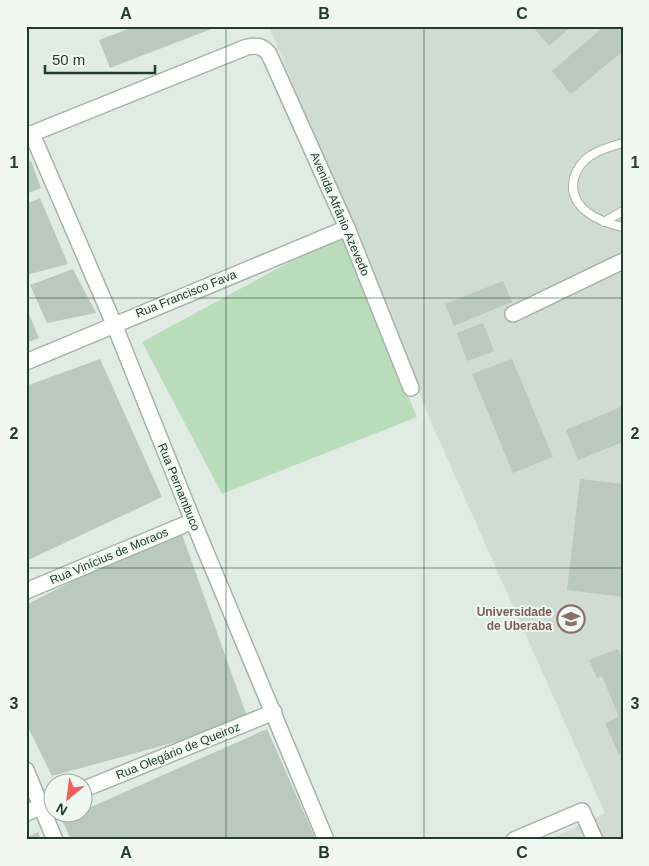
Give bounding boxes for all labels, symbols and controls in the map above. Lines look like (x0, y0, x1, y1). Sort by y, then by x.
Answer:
text: A (120, 5, 132, 22)
text: B (318, 5, 330, 22)
text: C (516, 5, 528, 22)
scale bar (45, 42, 155, 74)
text: 50 m (52, 51, 85, 68)
street label: Avenida Afrânio Azevedo (308, 150, 373, 278)
text: 1 (10, 154, 19, 171)
text: 1 (631, 154, 640, 171)
street label: Rua Francisco Fava (134, 267, 239, 321)
text: 2 (10, 425, 19, 442)
text: 2 (631, 425, 640, 442)
street label: Rua Pernambuco (155, 441, 203, 533)
street label: Rua Vinícius de Moraos (48, 525, 170, 587)
school or university icon: Universidade de Uberaba (556, 604, 586, 634)
place label: Universidade de Uberaba (477, 605, 552, 633)
text: 3 (10, 695, 19, 712)
text: 3 (631, 695, 640, 712)
street label: Rua Olegário de Queiroz (114, 720, 242, 782)
north arrow (42, 774, 92, 824)
text: N (53, 800, 70, 819)
text: A (120, 844, 132, 861)
text: B (318, 844, 330, 861)
text: C (516, 844, 528, 861)

